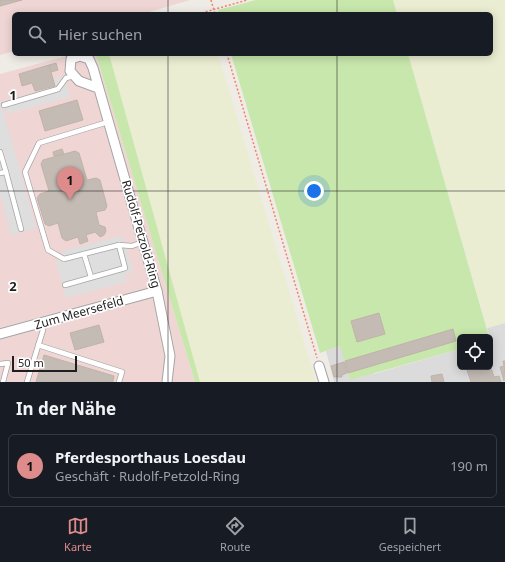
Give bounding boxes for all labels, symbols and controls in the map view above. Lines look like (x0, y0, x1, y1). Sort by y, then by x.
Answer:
search box (12, 12, 493, 56)
icon: search (26, 23, 48, 45)
text: Hier suchen (58, 24, 142, 44)
text: 1 (9, 86, 17, 104)
pin: 1 (57, 167, 83, 200)
street label: Rudolf-Petzold-Ring (118, 178, 165, 290)
your location (304, 181, 324, 201)
text: 2 (9, 277, 17, 295)
street label: Zum Meersefeld (32, 292, 125, 333)
map controls (457, 334, 493, 370)
button: locate (457, 334, 493, 370)
scale bar (12, 354, 77, 373)
text: 50 m (18, 355, 44, 370)
text: In der Nähe (16, 397, 116, 420)
text: Pferdesporthaus Loesdau (55, 447, 246, 467)
text: 1 (26, 457, 34, 475)
text: 190 m (450, 457, 488, 475)
text: Geschäft · Rudolf-Petzold-Ring (55, 467, 240, 485)
tab: Karte (64, 515, 92, 554)
tab: Route (220, 515, 251, 554)
tab: Gespeichert (379, 515, 441, 554)

